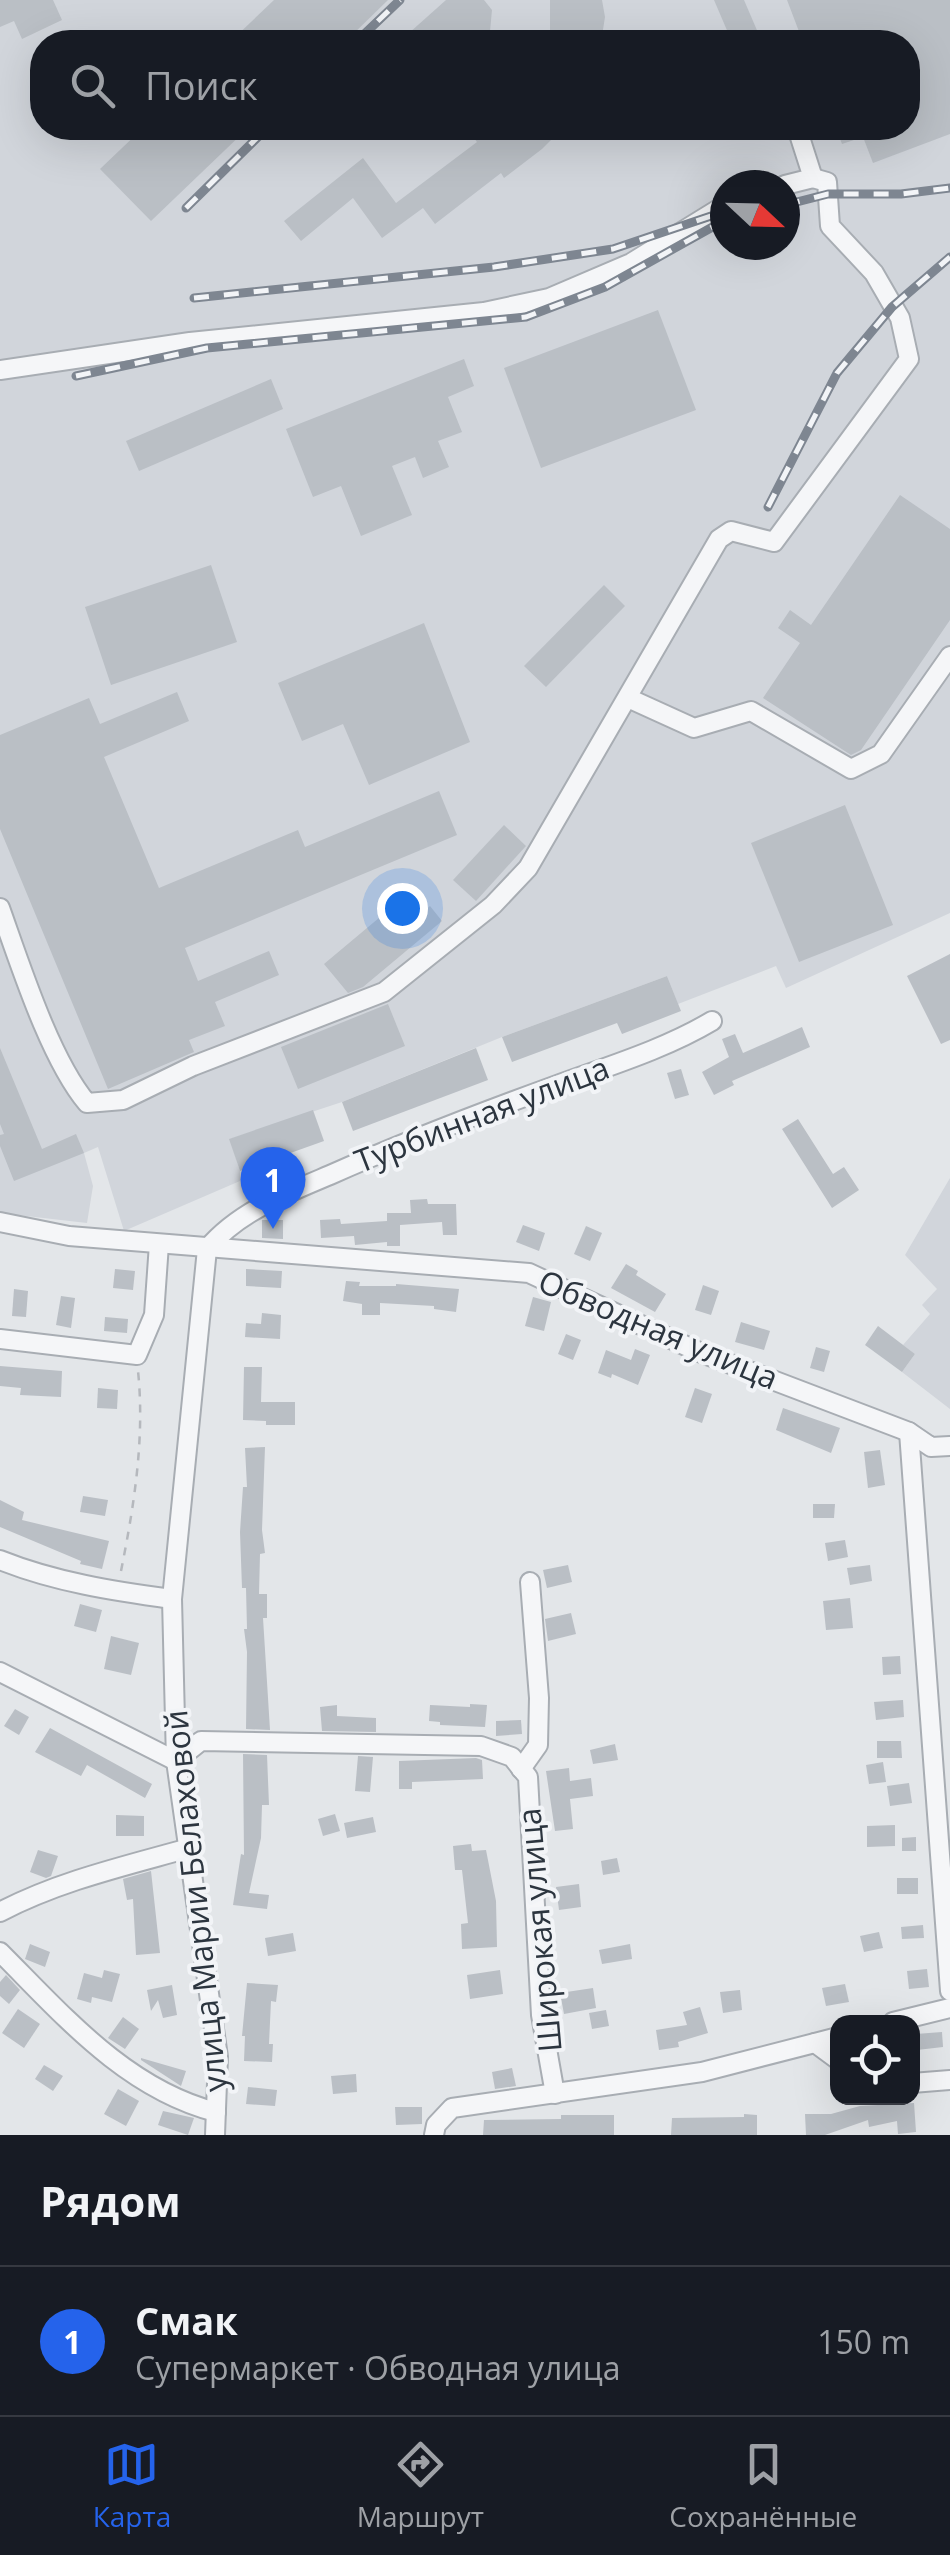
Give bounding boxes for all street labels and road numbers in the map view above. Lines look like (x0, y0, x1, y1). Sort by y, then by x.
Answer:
street label: Турбинная улица (348, 1045, 615, 1182)
street label: Обводная улица (532, 1259, 785, 1399)
street label: улица Марии Белаховой (153, 1708, 236, 2094)
street label: Широкая улица (506, 1806, 571, 2054)

